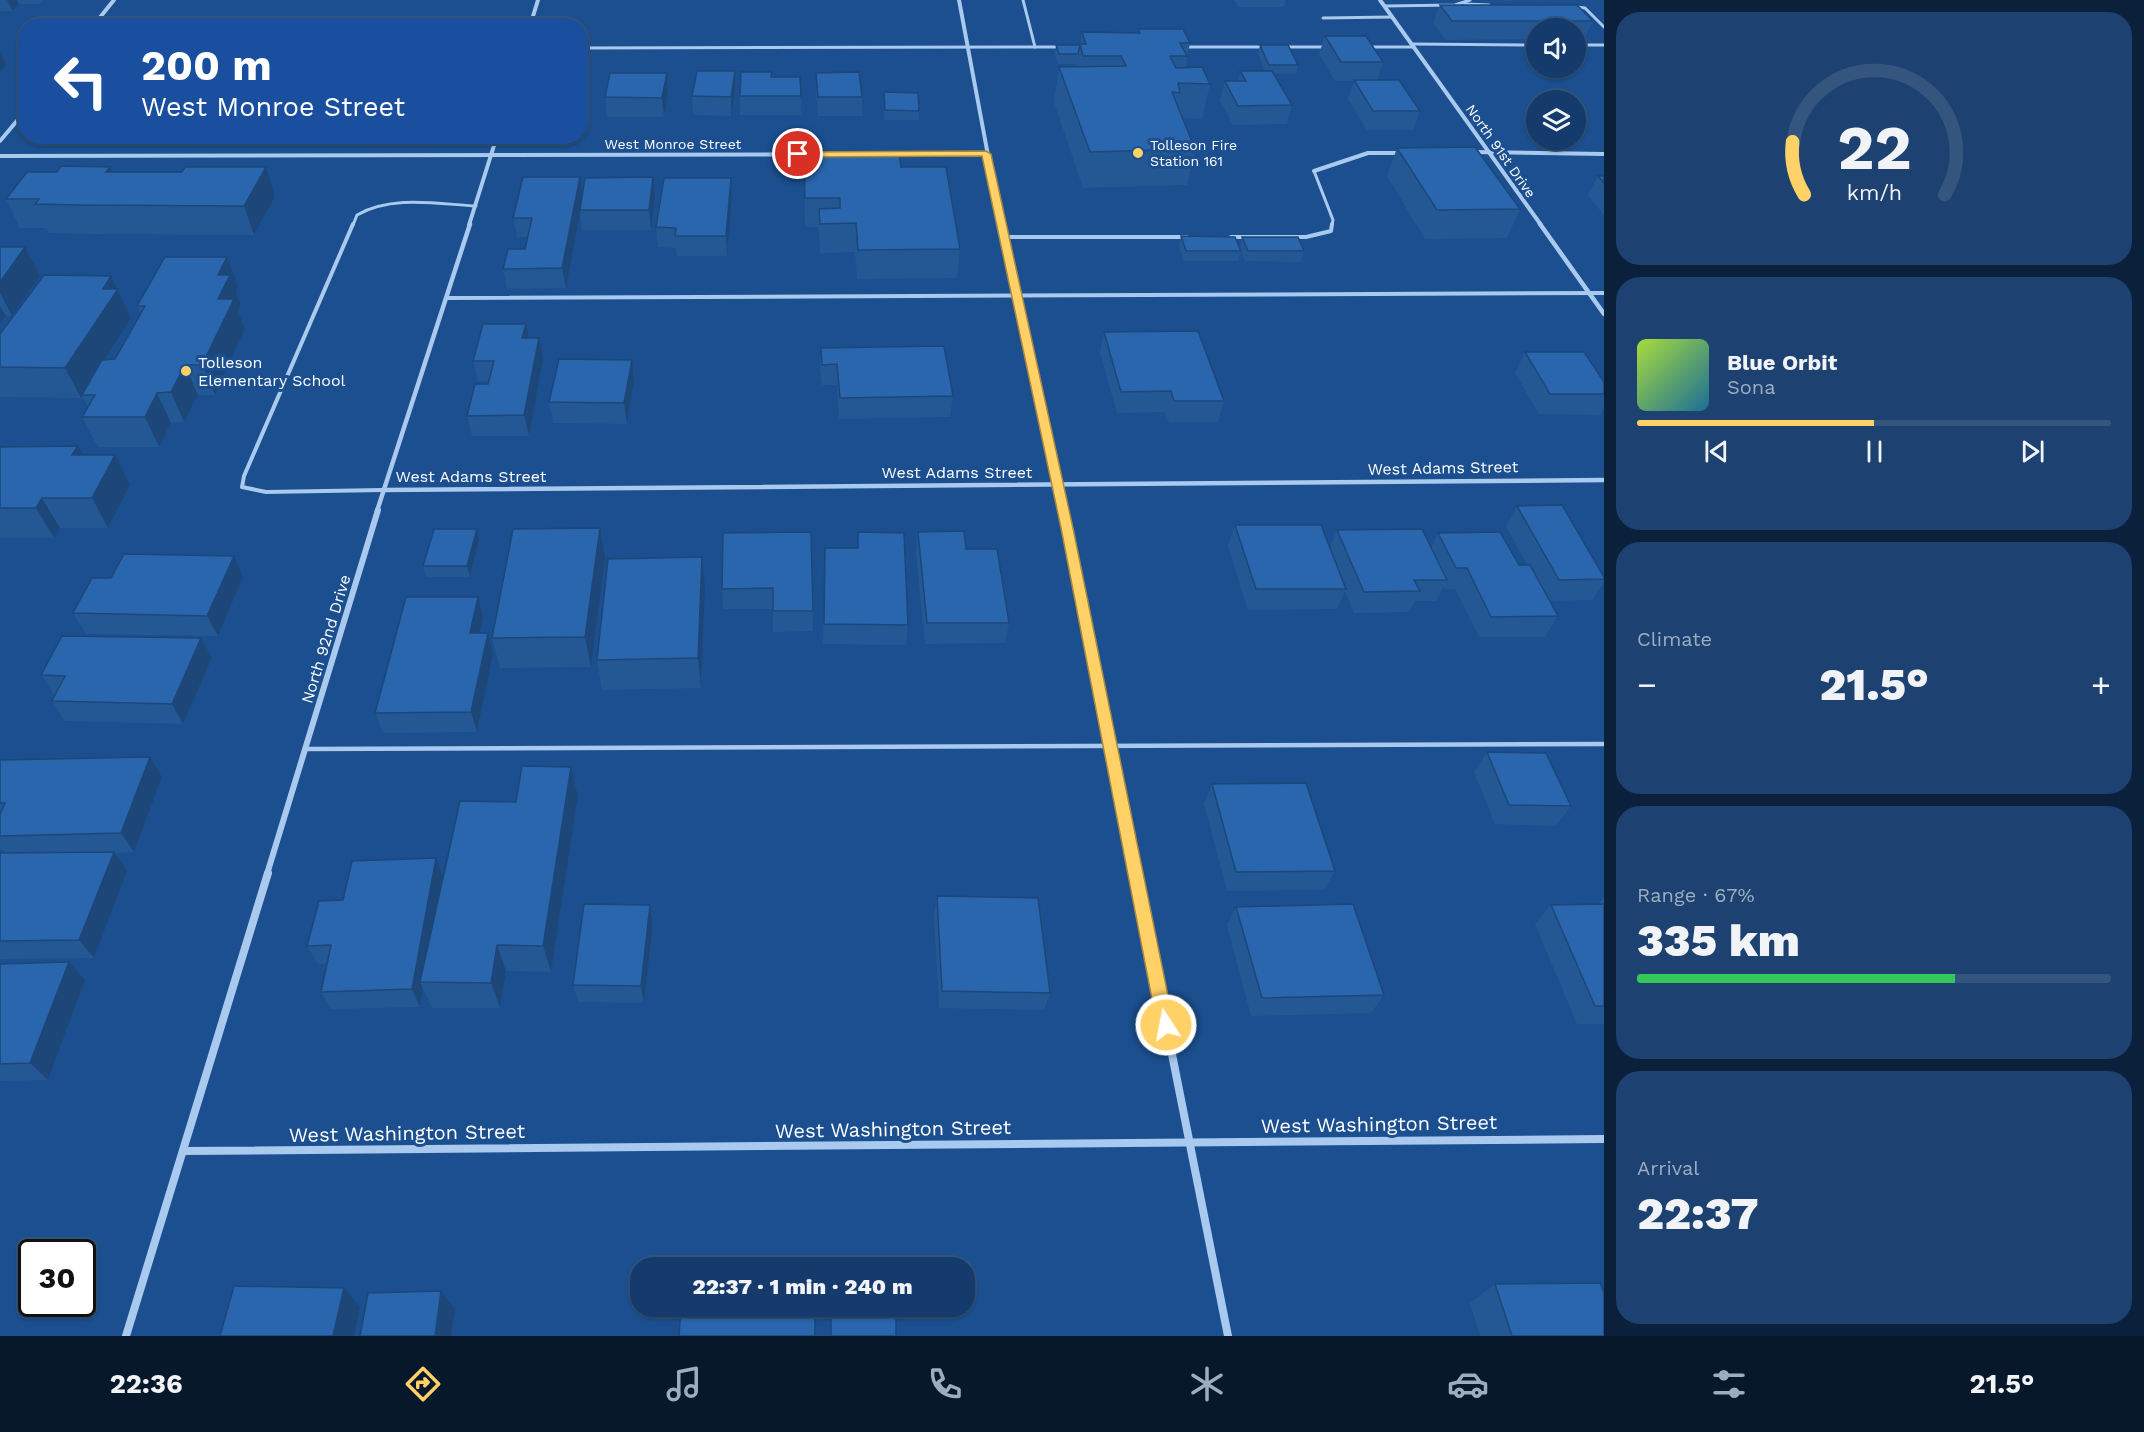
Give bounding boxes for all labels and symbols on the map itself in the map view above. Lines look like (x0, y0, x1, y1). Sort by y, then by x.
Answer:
street label: North 91st Drive (1463, 101, 1539, 201)
pin (772, 128, 823, 179)
street label: West Monroe Street (605, 136, 742, 152)
place label: Tolleson Fire Station 161 (1150, 137, 1237, 169)
marker: Tolleson Fire Station 161 (1131, 146, 1145, 160)
place label: Tolleson Elementary School (198, 353, 346, 390)
marker: Tolleson Elementary School (179, 364, 193, 378)
street label: West Adams Street (1367, 457, 1519, 479)
street label: West Adams Street (882, 463, 1033, 482)
street label: West Adams Street (396, 467, 547, 486)
street label: North 92nd Drive (297, 572, 355, 706)
position arrow (1134, 993, 1198, 1057)
street label: West Washington Street (1261, 1110, 1498, 1138)
street label: West Washington Street (775, 1115, 1012, 1143)
street label: West Washington Street (289, 1119, 526, 1147)
speed limit sign: 30 (18, 1239, 96, 1317)

